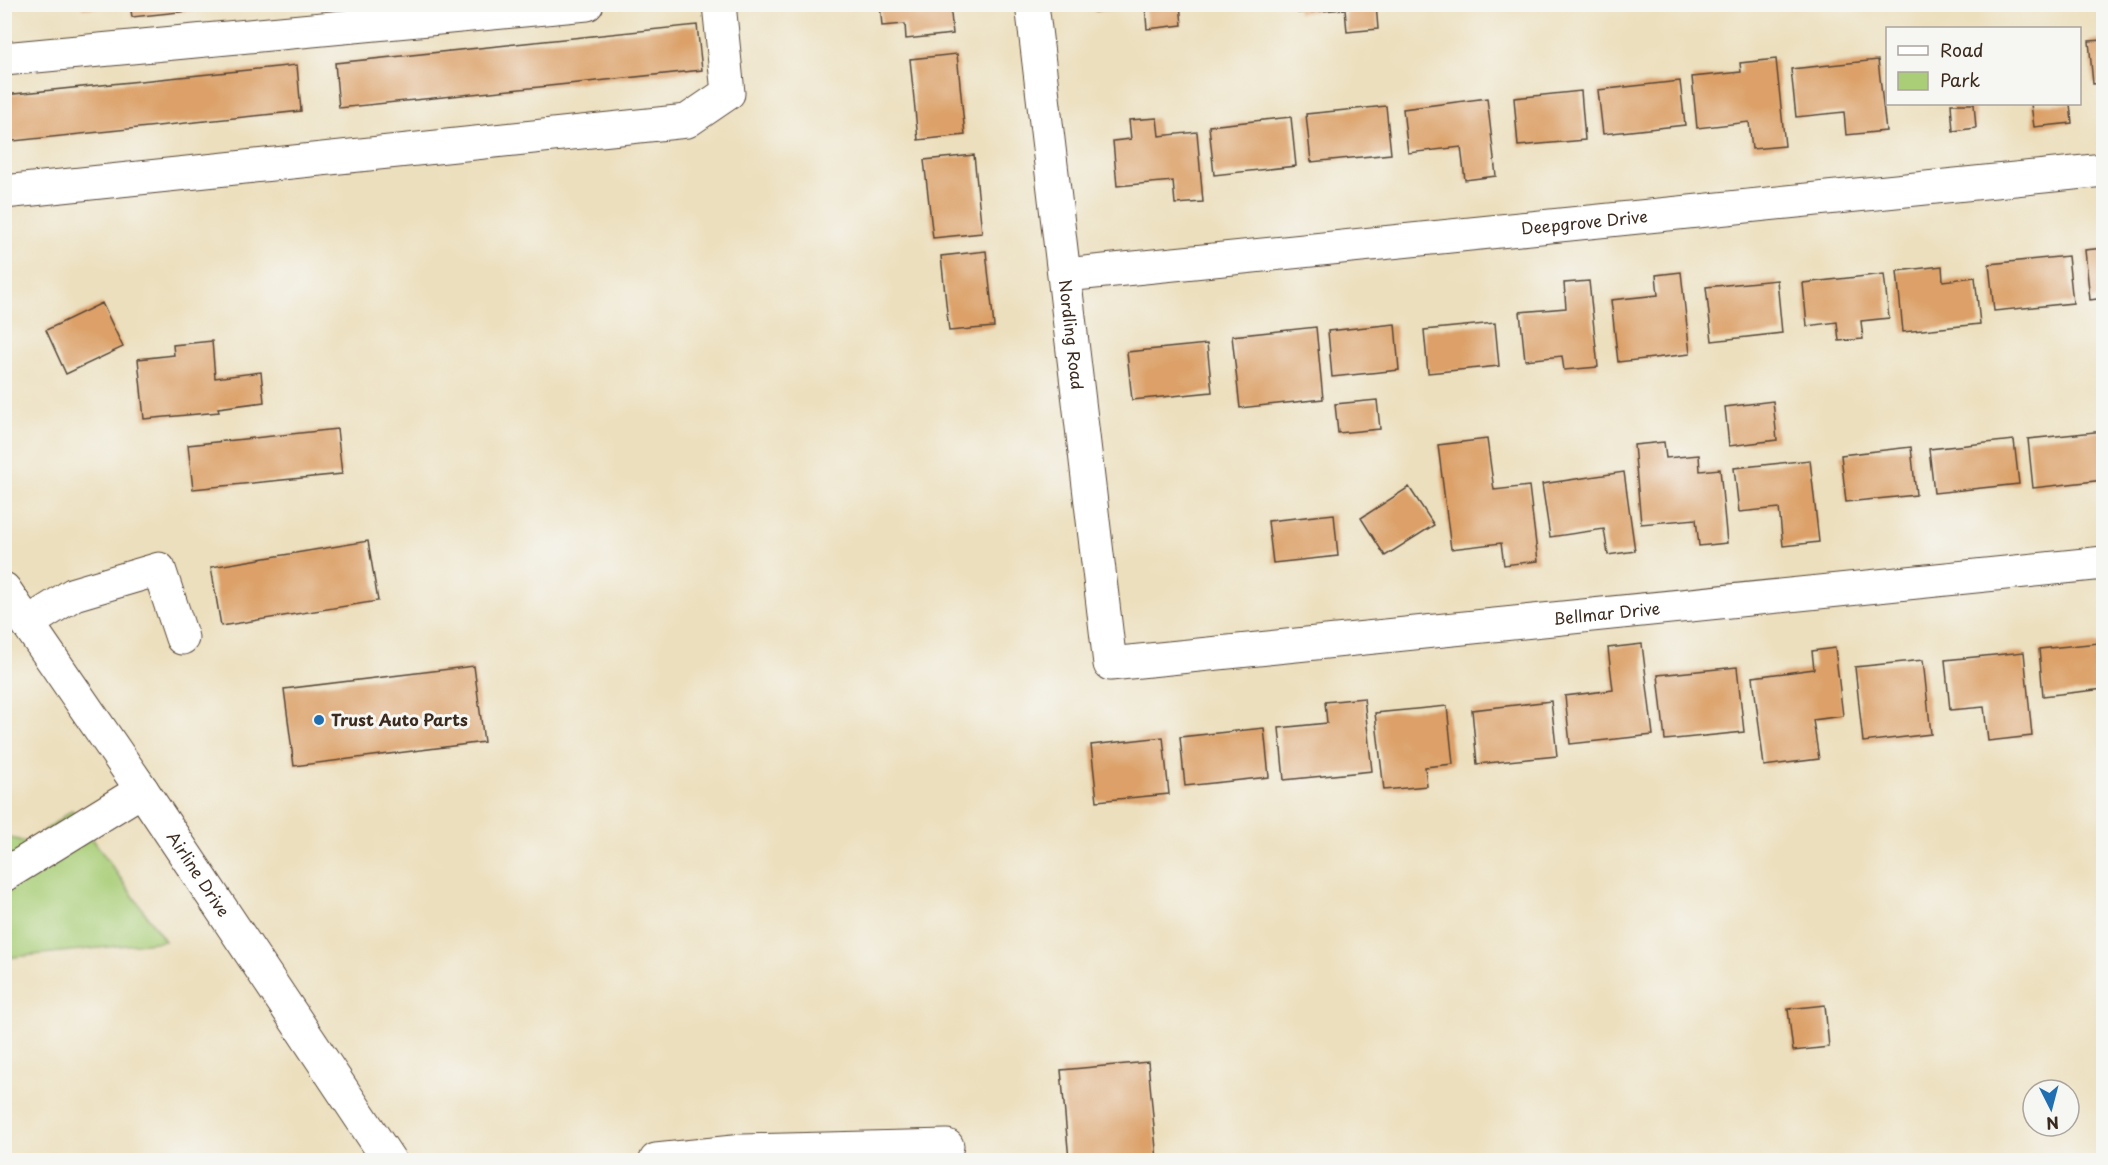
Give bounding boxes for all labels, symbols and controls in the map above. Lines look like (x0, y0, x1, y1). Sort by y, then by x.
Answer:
legend (1886, 27, 2081, 105)
text: Road (1940, 36, 1984, 63)
text: Park (1940, 66, 1980, 93)
street label: Deepgrove Drive (1520, 203, 1649, 240)
street label: Nordling Road (1054, 278, 1091, 391)
street label: Bellmar Drive (1552, 595, 1662, 630)
place label: Trust Auto Parts (331, 707, 468, 731)
marker: Trust Auto Parts (312, 713, 326, 727)
street label: Airline Drive (162, 826, 236, 921)
north arrow (2021, 1078, 2081, 1138)
text: N (2045, 1111, 2060, 1137)

